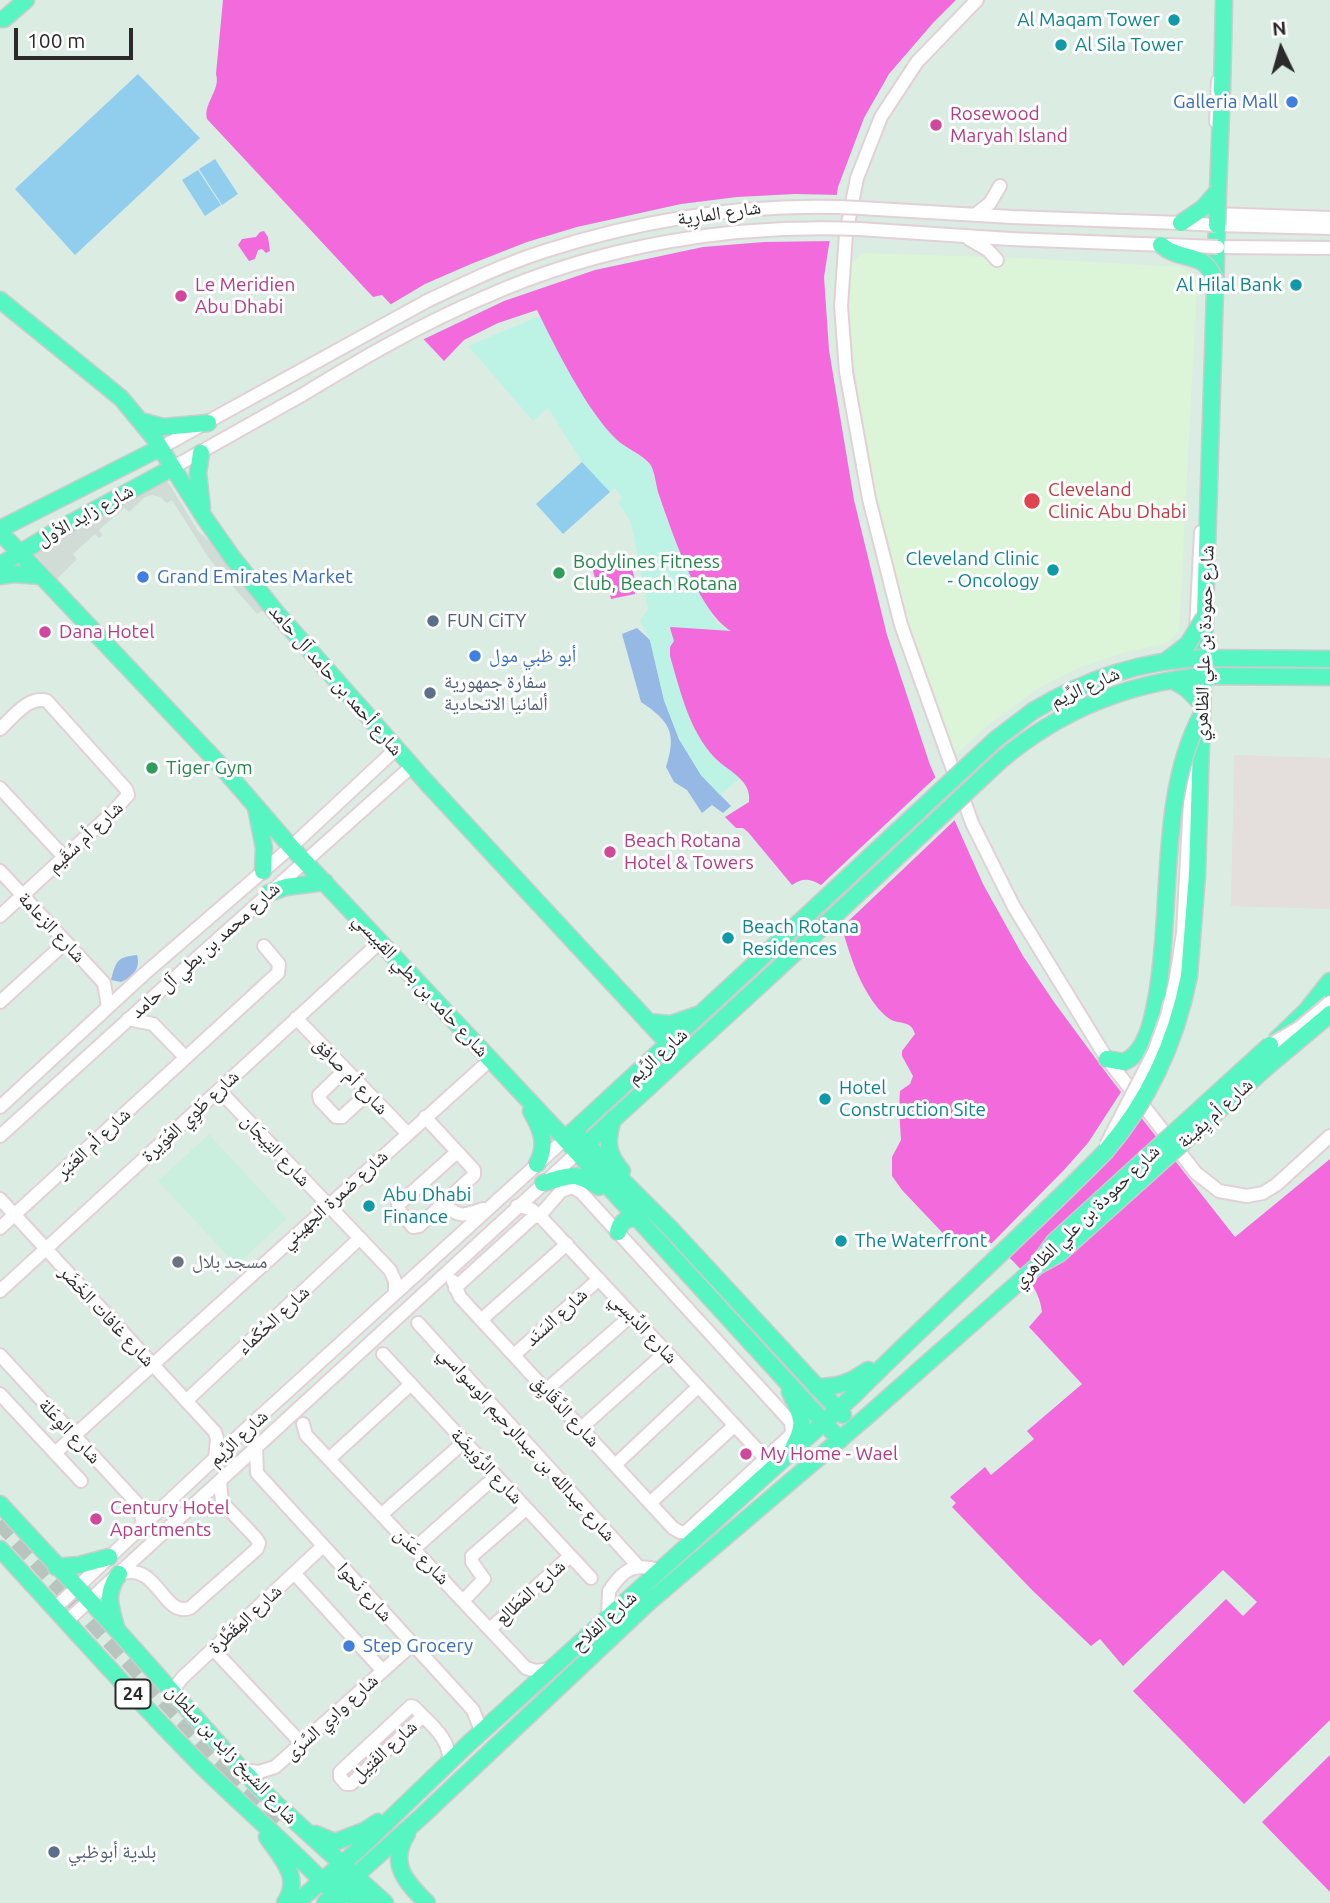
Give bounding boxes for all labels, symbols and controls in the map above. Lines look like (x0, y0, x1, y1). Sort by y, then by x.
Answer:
place label: Al Maqam Tower (1017, 9, 1160, 31)
marker: Al Maqam Tower (1166, 12, 1182, 28)
scale bar (18, 14, 136, 58)
north arrow (1246, 14, 1316, 84)
text: N (1271, 17, 1287, 40)
text: 100 m (27, 28, 85, 52)
place label: Al Sila Tower (1075, 34, 1184, 56)
marker: Al Sila Tower (1053, 37, 1069, 53)
place label: Galleria Mall (1173, 91, 1278, 113)
marker: Galleria Mall (1284, 94, 1300, 110)
place label: Rosewood Maryah Island (950, 103, 1068, 147)
marker: Rosewood Maryah Island (928, 117, 944, 133)
street label: شارع المارِية (676, 196, 762, 230)
place label: Le Meridien Abu Dhabi (195, 274, 295, 318)
place label: Al Hilal Bank (1176, 274, 1282, 296)
marker: Al Hilal Bank (1288, 277, 1304, 293)
marker: Le Meridien Abu Dhabi (173, 288, 189, 304)
street label: شارع زايد الأول (33, 479, 137, 551)
place label: Cleveland Clinic Abu Dhabi (1048, 479, 1186, 523)
marker: Cleveland Clinic Abu Dhabi (1022, 491, 1042, 511)
street label: شارع حمودة بن علي الظاهري (1189, 545, 1219, 741)
place label: Cleveland Clinic - Oncology (906, 548, 1039, 592)
place label: Bodylines Fitness Club, Beach Rotana (573, 551, 738, 595)
marker: Cleveland Clinic - Oncology (1045, 562, 1061, 578)
marker: Bodylines Fitness Club, Beach Rotana (551, 565, 567, 581)
place label: Grand Emirates Market (157, 566, 353, 588)
marker: Grand Emirates Market (135, 569, 151, 585)
street label: شارع أحمد بن حامد آل حامد (264, 600, 408, 760)
place label: FUN CiTY (447, 610, 526, 632)
marker: FUN CiTY (425, 613, 441, 629)
place label: Dana Hotel (59, 621, 154, 643)
marker: Dana Hotel (37, 624, 53, 640)
place label: أبو ظبي مول (489, 645, 576, 667)
marker: أبو ظبي مول (467, 648, 483, 664)
street label: شارع الرِّيم (1047, 662, 1123, 712)
place label: سفارة جمهورية ألمانيا الاتحادية (444, 671, 548, 715)
marker: سفارة جمهورية ألمانيا الاتحادية (422, 685, 438, 701)
place label: Tiger Gym (166, 757, 253, 779)
marker: Tiger Gym (144, 760, 160, 776)
street label: شارع أم سُقَيم (42, 796, 128, 878)
place label: Beach Rotana Hotel & Towers (624, 830, 754, 874)
marker: Beach Rotana Hotel & Towers (602, 844, 618, 860)
street label: شارع محمد بن بطي آل حامد (126, 877, 284, 1023)
street label: شارع الزعامة (14, 887, 90, 967)
street label: شارع حامد بن بطي القبيسي (348, 908, 494, 1062)
place label: Beach Rotana Residences (742, 916, 859, 960)
marker: Beach Rotana Residences (720, 930, 736, 946)
street label: شارع الرِّيم (622, 1023, 692, 1089)
street label: شارع أم صافِق (309, 1033, 393, 1119)
street label: شارع طَوِي العُوَيرة (136, 1065, 244, 1167)
street label: شارع أم يِفينة (1173, 1073, 1257, 1153)
place label: Hotel Construction Site (839, 1077, 986, 1121)
marker: Hotel Construction Site (817, 1091, 833, 1107)
street label: شارع أم العَنبَر (51, 1103, 135, 1183)
street label: شارع التِيجَان (237, 1109, 315, 1191)
street label: شارع حمودة بن علي الظاهري (1008, 1140, 1164, 1292)
street label: شارع ضمرة الجهيني (275, 1145, 393, 1253)
place label: Abu Dhabi Finance (383, 1184, 471, 1228)
marker: Abu Dhabi Finance (361, 1198, 377, 1214)
place label: The Waterfront (855, 1230, 987, 1252)
marker: The Waterfront (833, 1233, 849, 1249)
place label: مسجد بلال (192, 1251, 267, 1273)
marker: مسجد بلال (170, 1254, 186, 1270)
street label: شارع غافات الخَضَر (54, 1261, 160, 1371)
street label: شارع الحُكَماء (232, 1281, 314, 1359)
street label: شارع السَنَد (520, 1283, 592, 1351)
street label: شارع الدِّبسِي (605, 1288, 683, 1368)
street label: شارع عبدالله بن عبدالرحيم الوسواسي (434, 1342, 620, 1546)
street label: شارع الدَّقَايِق (527, 1370, 605, 1452)
street label: شارع الوِعَلة (34, 1394, 106, 1468)
street label: شارع الرِّيم (203, 1405, 273, 1471)
street label: شارع الرُّوَيضَة (446, 1423, 528, 1509)
place label: My Home - Wael (760, 1443, 898, 1465)
marker: My Home - Wael (738, 1446, 754, 1462)
place label: Century Hotel Apartments (110, 1497, 230, 1541)
marker: Century Hotel Apartments (88, 1511, 104, 1527)
street label: شارع عَدَن (389, 1523, 455, 1589)
street label: شارع المَطَالِع (490, 1555, 570, 1629)
street label: شارع نَحوا (333, 1558, 397, 1626)
street label: شارع المِقَطَّرة (204, 1579, 286, 1659)
street label: شارع الفلاح (567, 1586, 641, 1656)
place label: Step Grocery (363, 1635, 473, 1657)
marker: Step Grocery (341, 1638, 357, 1654)
street label: شارع وادِي السَّرَى (279, 1669, 383, 1765)
street label: شارع الشيخ زايد بن سلطان (161, 1679, 303, 1829)
road number: 24 (116, 1680, 150, 1708)
street label: شارع الفَتِيل (346, 1715, 422, 1787)
place label: بلدية أبوظبي (68, 1841, 156, 1863)
marker: بلدية أبوظبي (46, 1844, 62, 1860)

